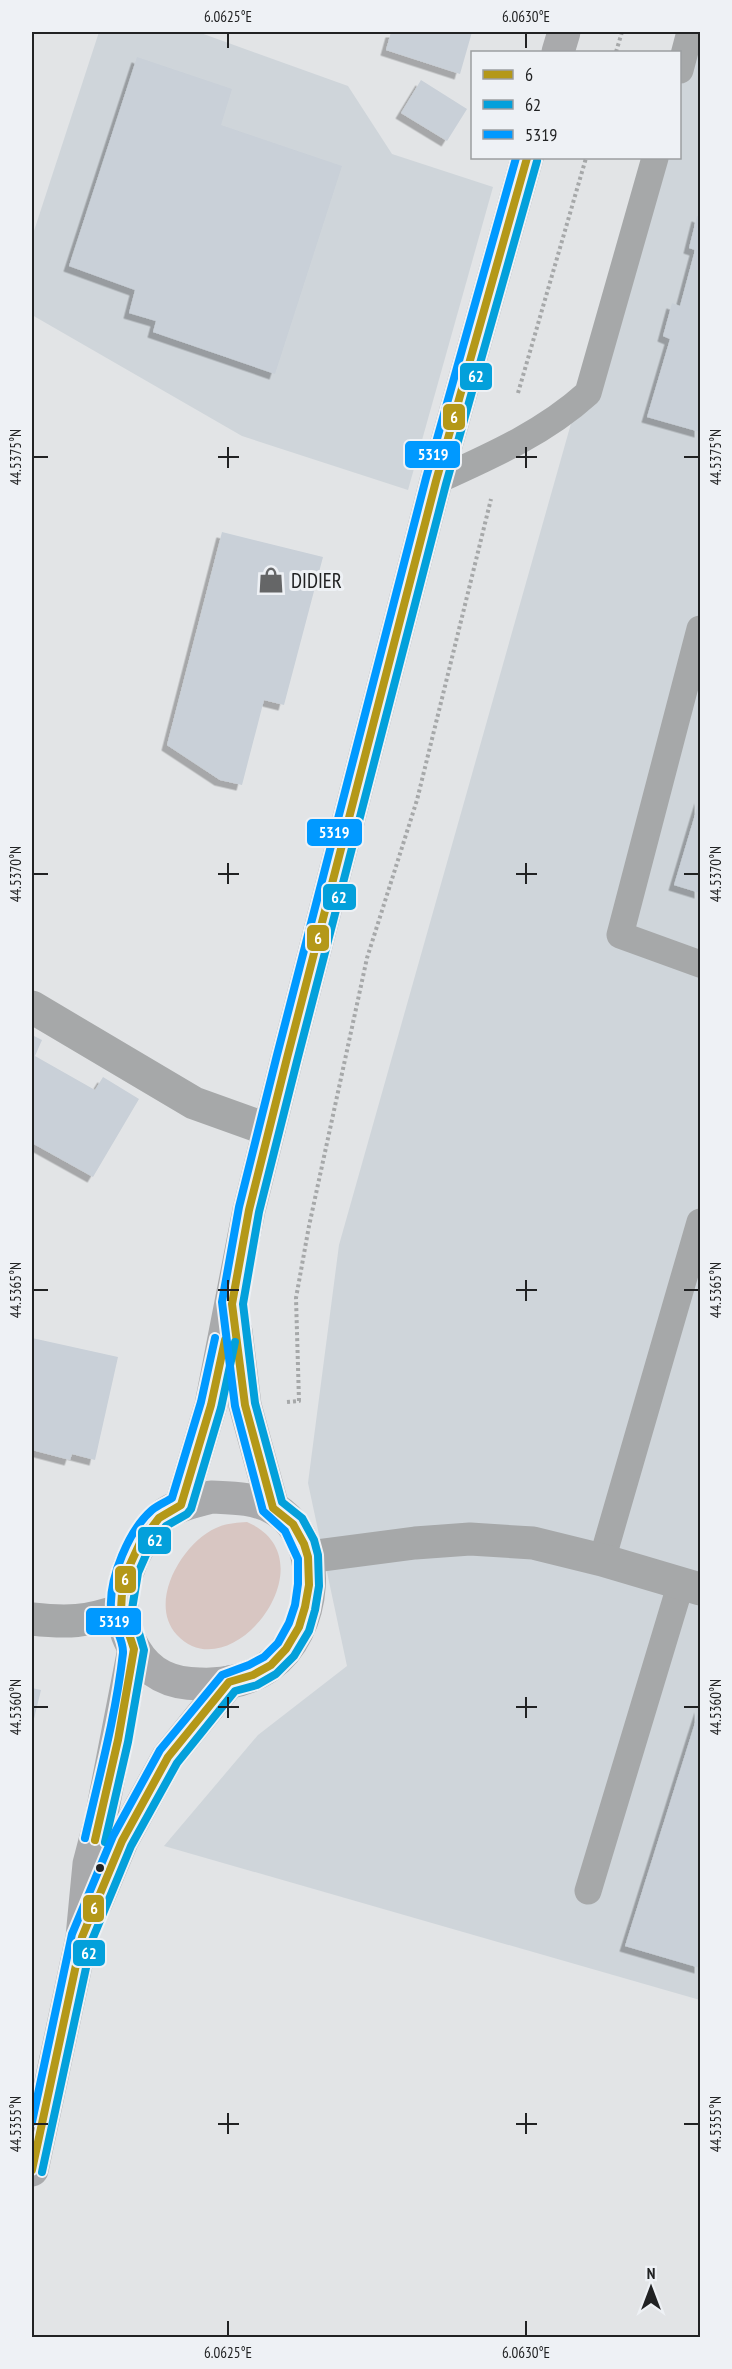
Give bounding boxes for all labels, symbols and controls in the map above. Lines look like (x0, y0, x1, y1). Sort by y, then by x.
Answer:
text: 6.0625°E (204, 7, 252, 26)
text: 6.0630°E (502, 7, 550, 26)
legend (471, 51, 681, 159)
text: 6 (525, 63, 533, 86)
text: 62 (525, 93, 541, 116)
text: 5319 (525, 123, 557, 146)
line badge: 62 (459, 362, 493, 391)
text: 62 (468, 366, 484, 386)
line badge: 6 (442, 403, 466, 431)
text: 6 (450, 407, 458, 427)
text: 44.5375°N (6, 429, 25, 485)
text: 44.5375°N (706, 429, 725, 485)
line badge: 5319 (404, 440, 461, 469)
text: 5319 (418, 444, 448, 464)
shop icon: DIDIER (256, 565, 286, 595)
place label: DIDIER (291, 567, 342, 594)
line badge: 5319 (306, 818, 363, 847)
text: 5319 (319, 822, 349, 842)
text: 44.5370°N (6, 846, 25, 902)
text: 44.5370°N (706, 846, 725, 902)
line badge: 62 (322, 883, 357, 911)
text: 62 (331, 887, 347, 907)
line badge: 6 (306, 924, 330, 952)
text: 6 (314, 928, 322, 948)
text: 44.5365°N (6, 1262, 25, 1318)
text: 44.5365°N (706, 1262, 725, 1318)
line badge: 62 (137, 1526, 172, 1555)
text: 62 (147, 1530, 163, 1550)
line badge: 6 (114, 1565, 137, 1594)
text: 6 (121, 1569, 129, 1589)
line badge: 5319 (85, 1607, 142, 1636)
text: 5319 (99, 1611, 129, 1631)
text: 44.5360°N (6, 1679, 25, 1735)
text: 44.5360°N (706, 1679, 725, 1735)
unlabelled marker (94, 1862, 106, 1874)
line badge: 6 (82, 1894, 105, 1923)
text: 6 (90, 1898, 98, 1918)
line badge: 62 (72, 1939, 106, 1967)
text: 62 (81, 1943, 97, 1963)
text: 44.5355°N (6, 2096, 25, 2152)
text: 44.5355°N (706, 2096, 725, 2152)
north arrow (621, 2258, 681, 2318)
text: N (647, 2263, 655, 2283)
text: 6.0625°E (204, 2343, 252, 2362)
text: 6.0630°E (502, 2343, 550, 2362)

